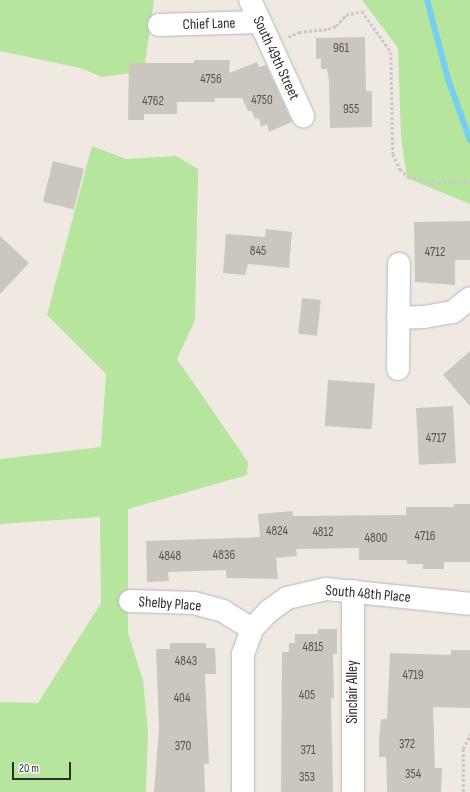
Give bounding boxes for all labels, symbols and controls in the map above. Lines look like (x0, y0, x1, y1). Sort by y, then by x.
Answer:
street label: South 49th Street (249, 13, 303, 103)
street label: Chief Lane (182, 14, 236, 34)
house number: 961 (333, 40, 349, 56)
house number: 4756 (200, 71, 222, 87)
house number: 4750 (251, 92, 273, 108)
house number: 4762 (142, 93, 164, 109)
house number: 955 (343, 101, 359, 117)
house number: 845 (250, 243, 266, 259)
house number: 4712 (425, 244, 445, 260)
house number: 4717 (426, 430, 446, 446)
house number: 4824 (266, 523, 288, 539)
house number: 4812 (312, 524, 334, 540)
house number: 4716 (415, 528, 435, 544)
house number: 4800 (365, 530, 387, 546)
house number: 4836 (213, 547, 235, 563)
house number: 4848 (159, 548, 181, 564)
street label: South 48th Place (325, 581, 411, 607)
street label: Shelby Place (138, 593, 202, 615)
house number: 4815 (303, 639, 323, 655)
house number: 4843 (175, 653, 197, 669)
street label: Sinclair Alley (344, 660, 362, 724)
house number: 4719 (403, 667, 423, 683)
house number: 405 (299, 687, 315, 703)
house number: 404 (174, 690, 190, 706)
house number: 372 (399, 736, 415, 752)
house number: 370 (175, 738, 191, 754)
house number: 371 (300, 742, 316, 758)
scale bar (14, 754, 73, 780)
text: 20 m (19, 761, 39, 776)
house number: 354 (405, 766, 421, 782)
house number: 353 (299, 769, 315, 785)

